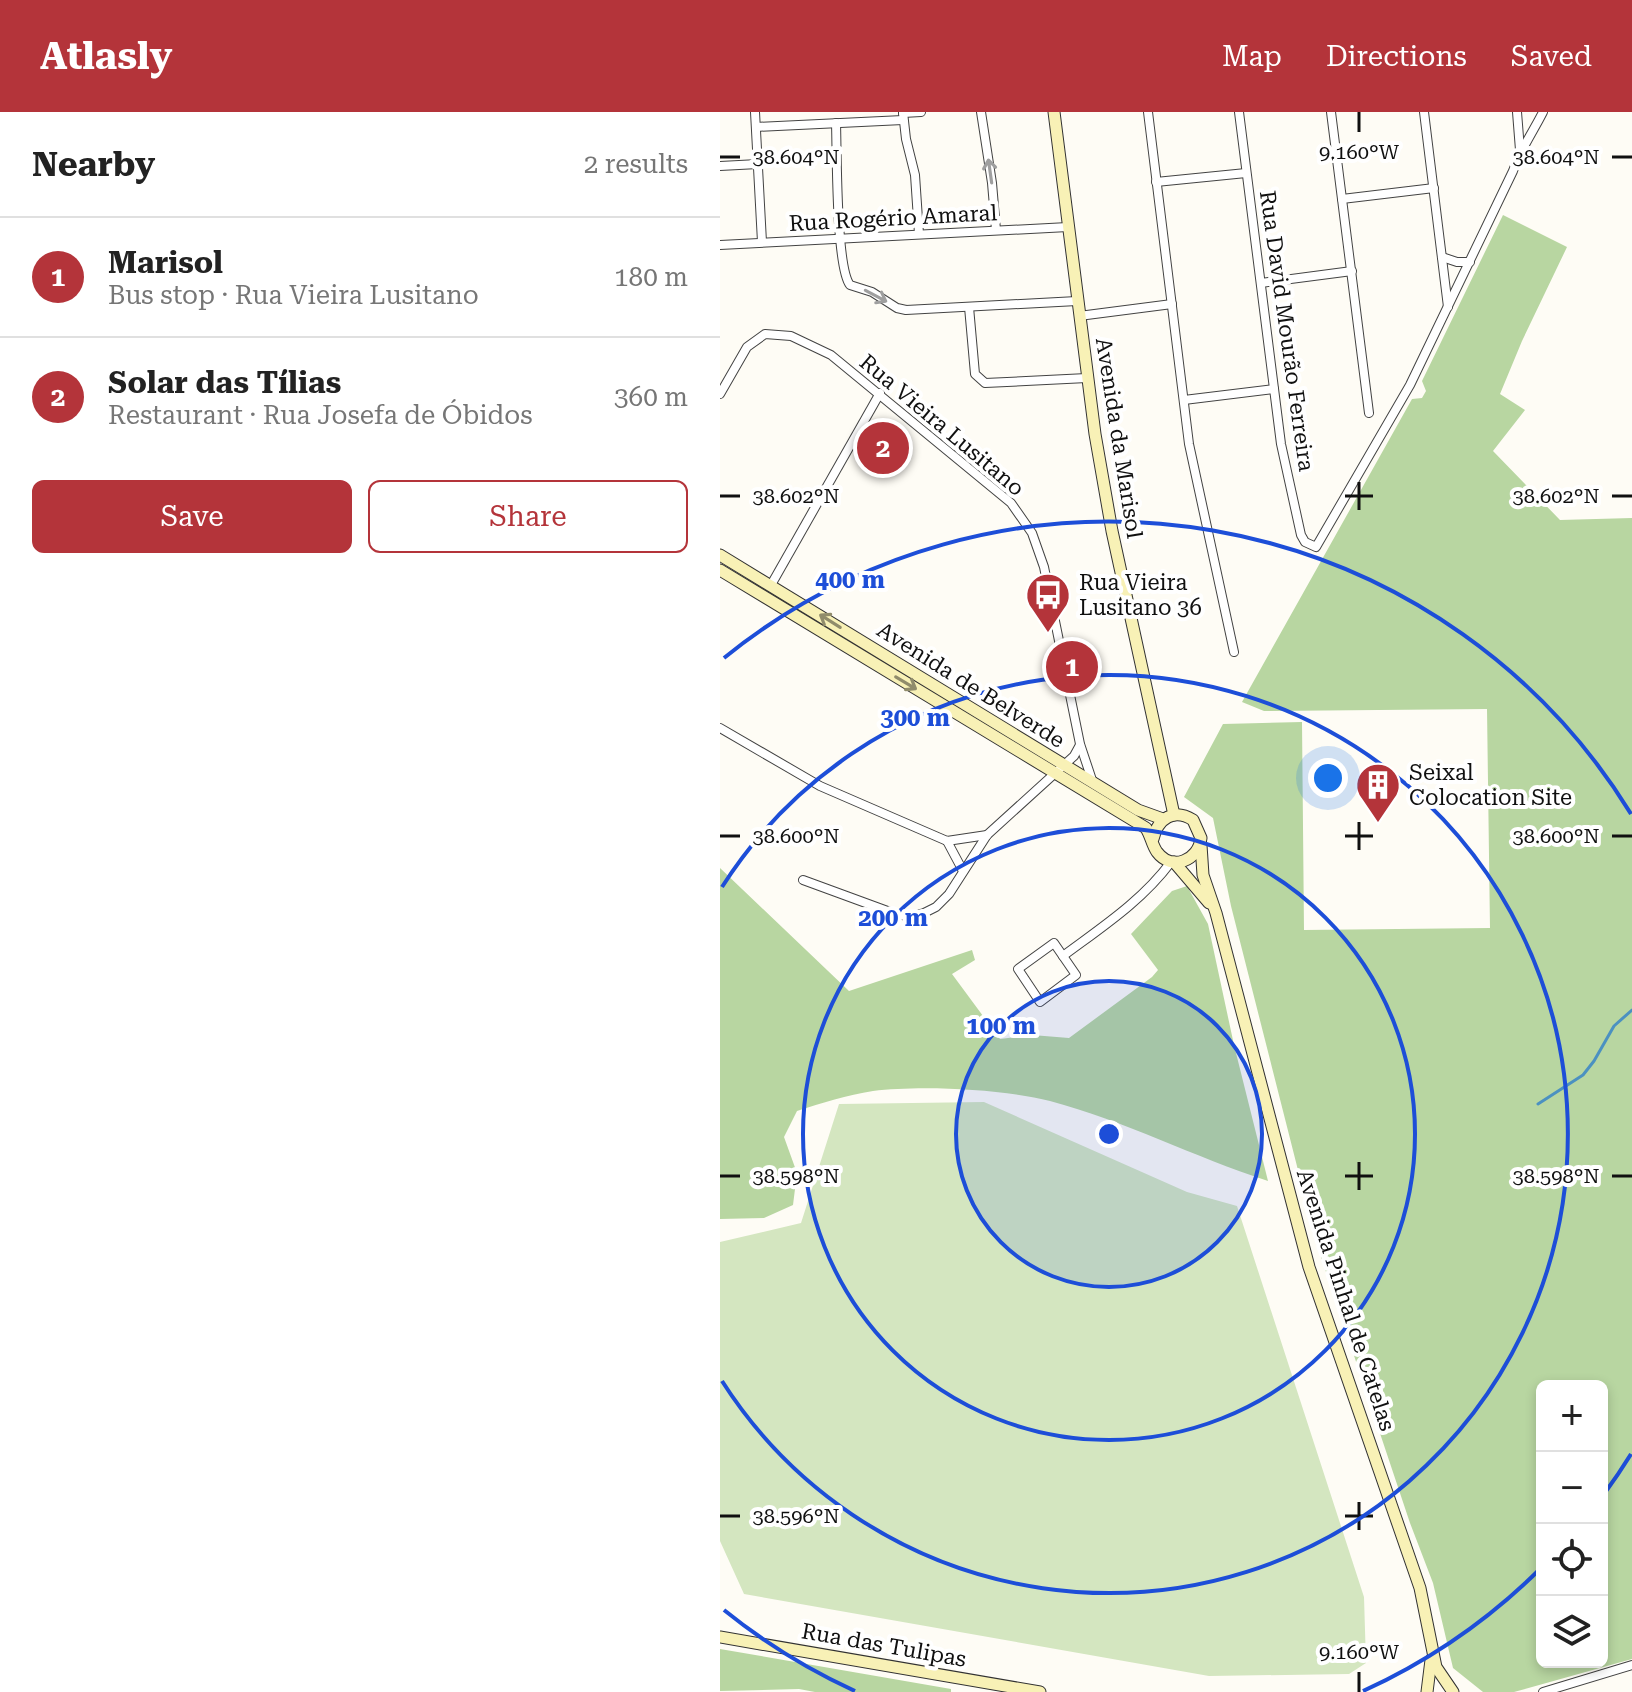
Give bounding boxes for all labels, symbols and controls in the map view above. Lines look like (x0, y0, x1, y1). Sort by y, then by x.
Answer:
text: Atlasly (40, 34, 172, 78)
text: Map (1222, 40, 1282, 73)
text: Directions (1326, 40, 1467, 73)
text: Saved (1511, 40, 1592, 73)
text: 9.160°W (1319, 140, 1400, 164)
text: Nearby (32, 144, 155, 184)
text: 38.604°N (753, 145, 839, 169)
text: 38.604°N (1513, 145, 1599, 169)
text: 2 results (584, 149, 688, 179)
one-way arrow (982, 159, 997, 184)
street label: Rua David Mourão Ferreira (1255, 189, 1319, 473)
street label: Rua Rogério Amaral (788, 200, 998, 236)
text: Marisol (108, 245, 223, 280)
text: 1 (51, 262, 65, 292)
text: 180 m (614, 262, 688, 292)
text: Bus stop · Rua Vieira Lusitano (108, 280, 479, 310)
one-way arrow (864, 289, 888, 305)
street label: Avenida da Marisol (1091, 336, 1147, 540)
street label: Rua Vieira Lusitano (855, 349, 1029, 501)
text: Solar das Tílias (108, 365, 341, 400)
text: 2 (51, 382, 65, 412)
text: 360 m (614, 382, 688, 412)
text: Restaurant · Rua Josefa de Óbidos (108, 400, 533, 430)
pin: 2 (857, 418, 909, 478)
button: Save (32, 480, 352, 553)
button: Share (368, 480, 688, 553)
text: 38.602°N (753, 484, 839, 508)
text: 38.602°N (1513, 484, 1599, 508)
text: 400 m (815, 566, 885, 594)
place label: Rua Vieira Lusitano 36 (1079, 570, 1202, 620)
bus stop icon: Rua Vieira Lusitano 36 (1024, 571, 1072, 634)
one-way arrow (819, 613, 842, 629)
street label: Avenida de Belverde (873, 617, 1069, 753)
pin: 1 (1046, 637, 1098, 697)
one-way arrow (894, 675, 917, 691)
text: 300 m (880, 704, 950, 732)
your location (1308, 758, 1348, 798)
place label: Seixal Colocation Site (1409, 760, 1572, 810)
building icon: Seixal Colocation Site (1354, 761, 1402, 824)
text: 38.600°N (753, 824, 839, 848)
text: 38.600°N (1513, 824, 1599, 848)
text: 200 m (858, 904, 928, 932)
text: 100 m (966, 1012, 1036, 1040)
centre of rings (1095, 1120, 1123, 1148)
text: 38.598°N (753, 1164, 839, 1188)
text: 38.598°N (1513, 1164, 1599, 1188)
street label: Avenida Pinhal de Catelas (1292, 1166, 1400, 1434)
map controls (1536, 1380, 1608, 1668)
button: + (1536, 1380, 1608, 1452)
button: − (1536, 1452, 1608, 1524)
text: 38.596°N (753, 1504, 839, 1528)
button: locate (1536, 1524, 1608, 1596)
button: layers (1536, 1596, 1608, 1668)
street label: Rua das Tulipas (800, 1618, 968, 1672)
text: 9.160°W (1319, 1640, 1400, 1664)

